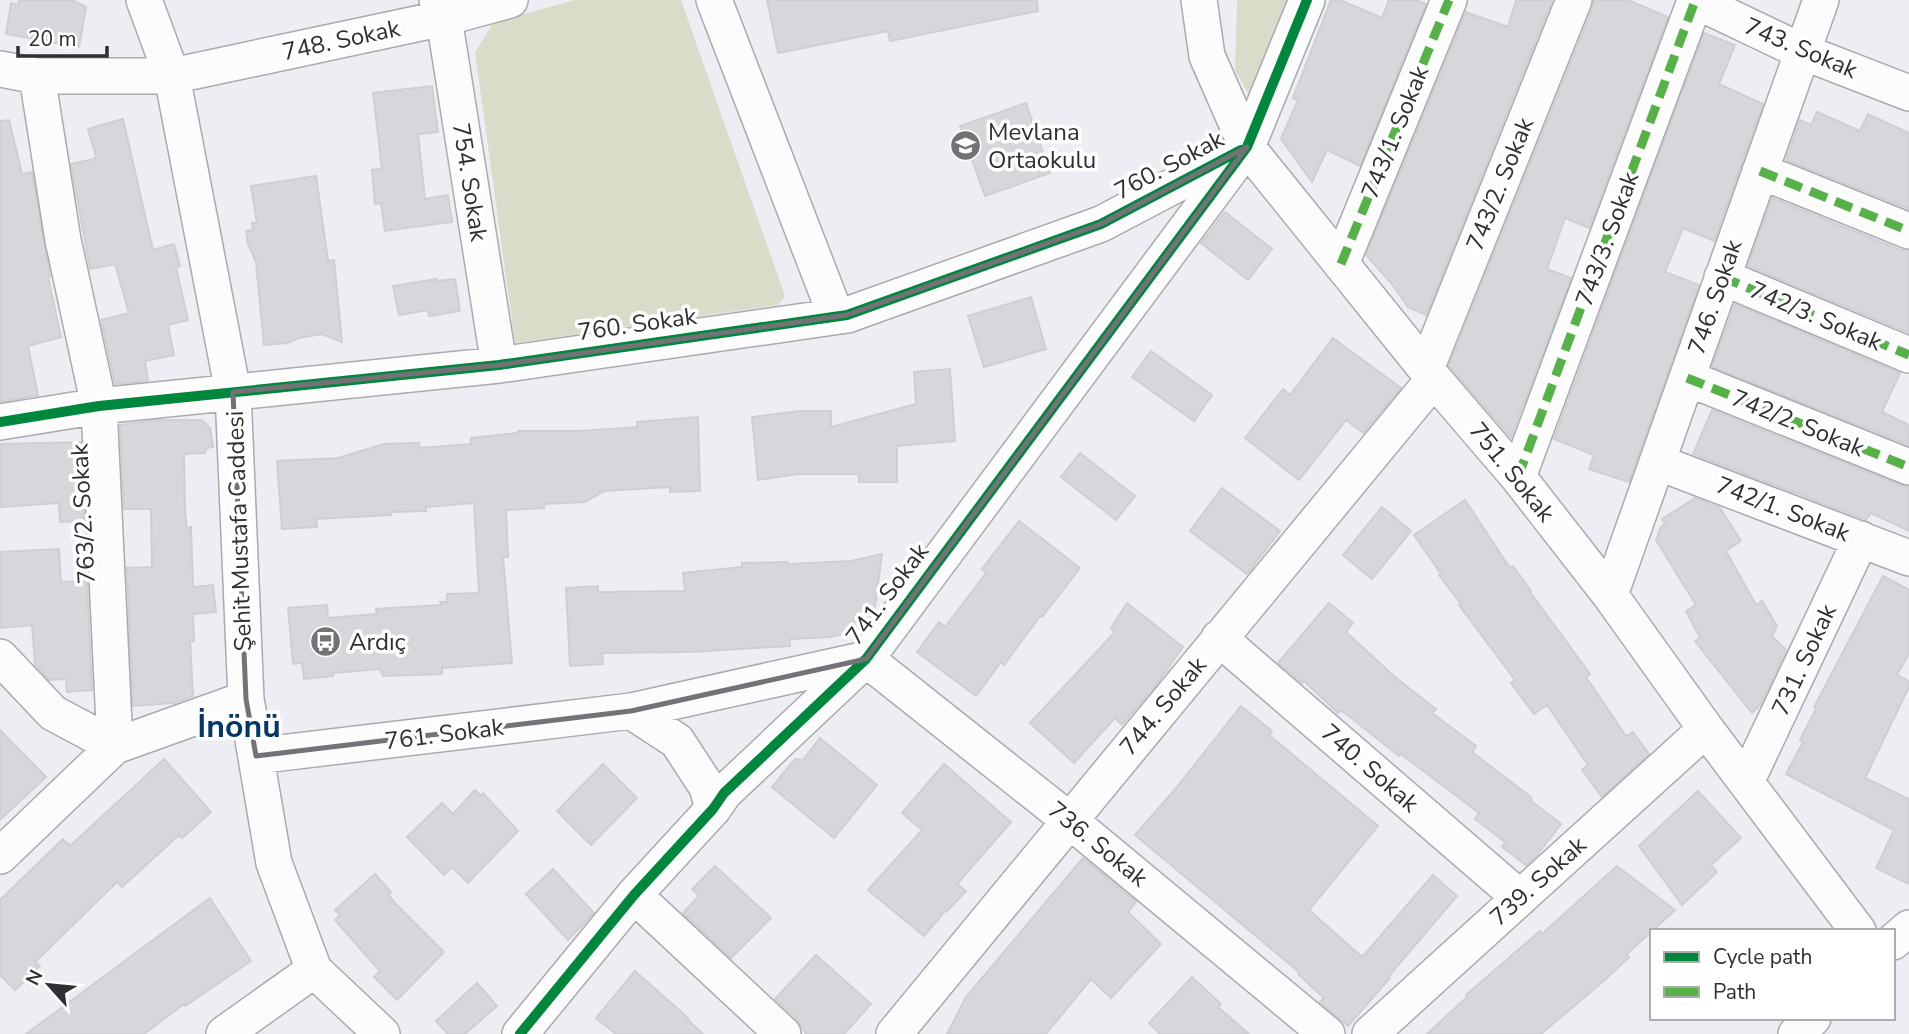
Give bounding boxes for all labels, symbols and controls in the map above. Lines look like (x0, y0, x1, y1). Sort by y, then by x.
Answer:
street label: 743. Sokak (1740, 10, 1863, 86)
street label: 748. Sokak (279, 12, 404, 68)
scale bar (18, 14, 107, 58)
text: 20 m (28, 25, 77, 53)
street label: 743/1. Sokak (1354, 60, 1437, 203)
street label: 743/2. Sokak (1459, 112, 1542, 255)
place label: Mevlana Ortaokulu (988, 116, 1096, 176)
street label: 754. Sokak (445, 120, 495, 245)
street label: 760. Sokak (1109, 122, 1230, 207)
school or university icon: Mevlana Ortaokulu (948, 129, 982, 163)
street label: 743/3. Sokak (1568, 166, 1646, 311)
street label: 746. Sokak (1680, 234, 1750, 359)
street label: 742/3. Sokak (1745, 274, 1888, 359)
street label: 760. Sokak (576, 300, 699, 348)
street label: 742/2. Sokak (1727, 382, 1870, 465)
street label: Şehit Mustafa Caddesi (219, 410, 259, 652)
street label: 751. Sokak (1462, 415, 1563, 529)
street label: 763/2. Sokak (63, 442, 103, 585)
street label: 742/1. Sokak (1712, 469, 1855, 550)
street label: 741. Sokak (838, 536, 936, 651)
street label: 731. Sokak (1764, 598, 1844, 721)
bus stop icon: Ardıç (309, 625, 343, 659)
place label: Ardıç (349, 626, 406, 658)
street label: 744. Sokak (1112, 649, 1214, 762)
district label: İnönü (197, 705, 281, 748)
street label: 761. Sokak (383, 711, 506, 757)
street label: 740. Sokak (1314, 717, 1426, 820)
street label: 736. Sokak (1041, 794, 1155, 895)
street label: 739. Sokak (1483, 828, 1594, 933)
legend (1650, 929, 1895, 1020)
text: Cycle path (1713, 943, 1812, 971)
north arrow (14, 950, 84, 1020)
text: N (20, 965, 50, 990)
text: Path (1713, 978, 1756, 1006)

